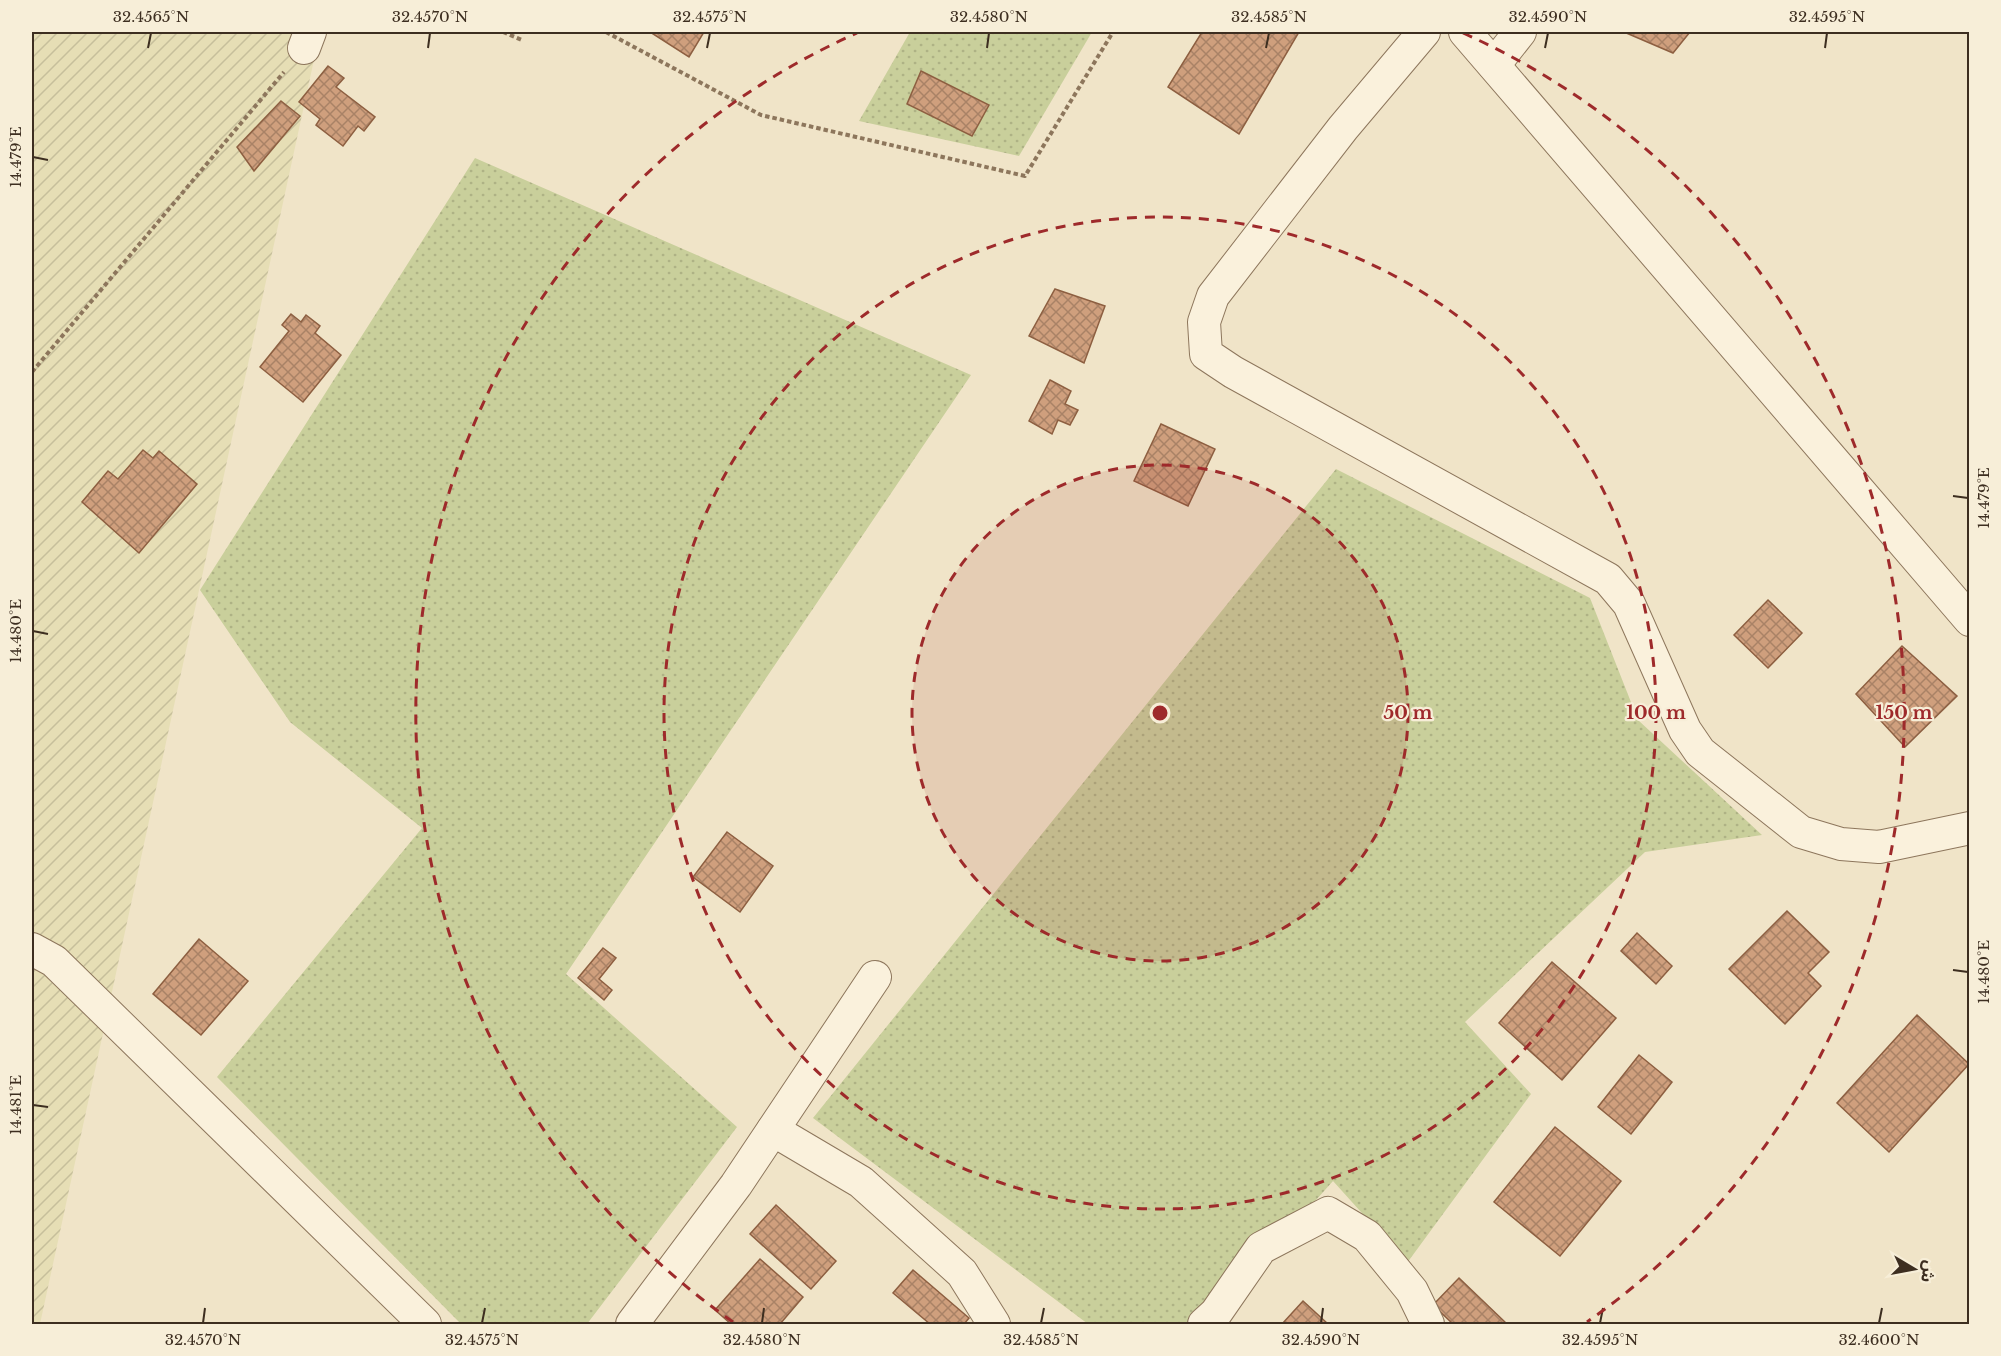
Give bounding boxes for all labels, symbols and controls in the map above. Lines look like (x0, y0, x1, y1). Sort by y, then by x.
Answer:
text: 32.4565°N (113, 7, 189, 26)
text: 32.4570°N (392, 7, 468, 26)
text: 32.4575°N (673, 7, 747, 26)
text: 32.4580°N (950, 7, 1028, 26)
text: 32.4585°N (1231, 7, 1307, 26)
text: 32.4590°N (1509, 7, 1587, 26)
text: 32.4595°N (1789, 7, 1865, 26)
text: 14.479°E (6, 126, 25, 188)
text: 14.479°E (1974, 467, 1993, 529)
text: 14.480°E (6, 599, 25, 663)
text: 50 m (1384, 702, 1433, 724)
text: 100 m (1626, 702, 1686, 724)
text: 150 m (1876, 702, 1933, 724)
centre of rings (1150, 703, 1170, 723)
text: 14.480°E (1974, 940, 1993, 1004)
text: 14.481°E (6, 1075, 25, 1135)
north arrow (1884, 1239, 1944, 1299)
text: ش (1917, 1259, 1941, 1284)
text: 32.4570°N (165, 1330, 241, 1349)
text: 32.4575°N (445, 1330, 519, 1349)
text: 32.4580°N (723, 1330, 801, 1349)
text: 32.4585°N (1003, 1330, 1079, 1349)
text: 32.4590°N (1282, 1330, 1360, 1349)
text: 32.4595°N (1562, 1330, 1638, 1349)
text: 32.4600°N (1838, 1330, 1920, 1349)

